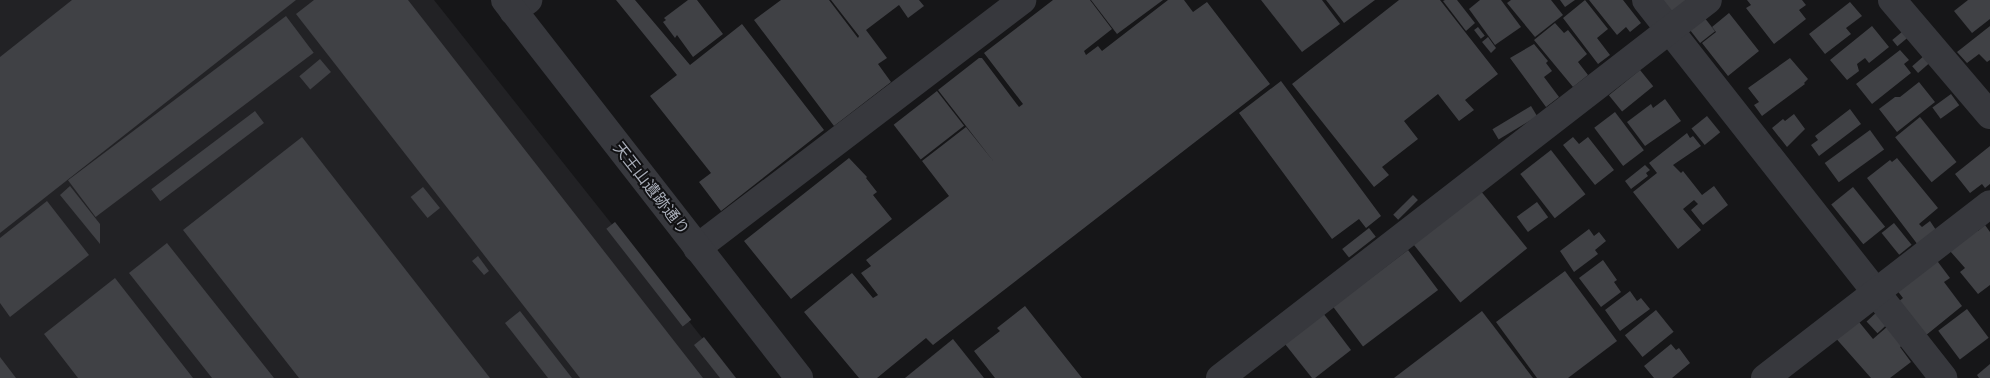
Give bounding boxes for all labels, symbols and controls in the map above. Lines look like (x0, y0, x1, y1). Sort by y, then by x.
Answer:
street label: 天王山遺跡通り (609, 139, 693, 239)

